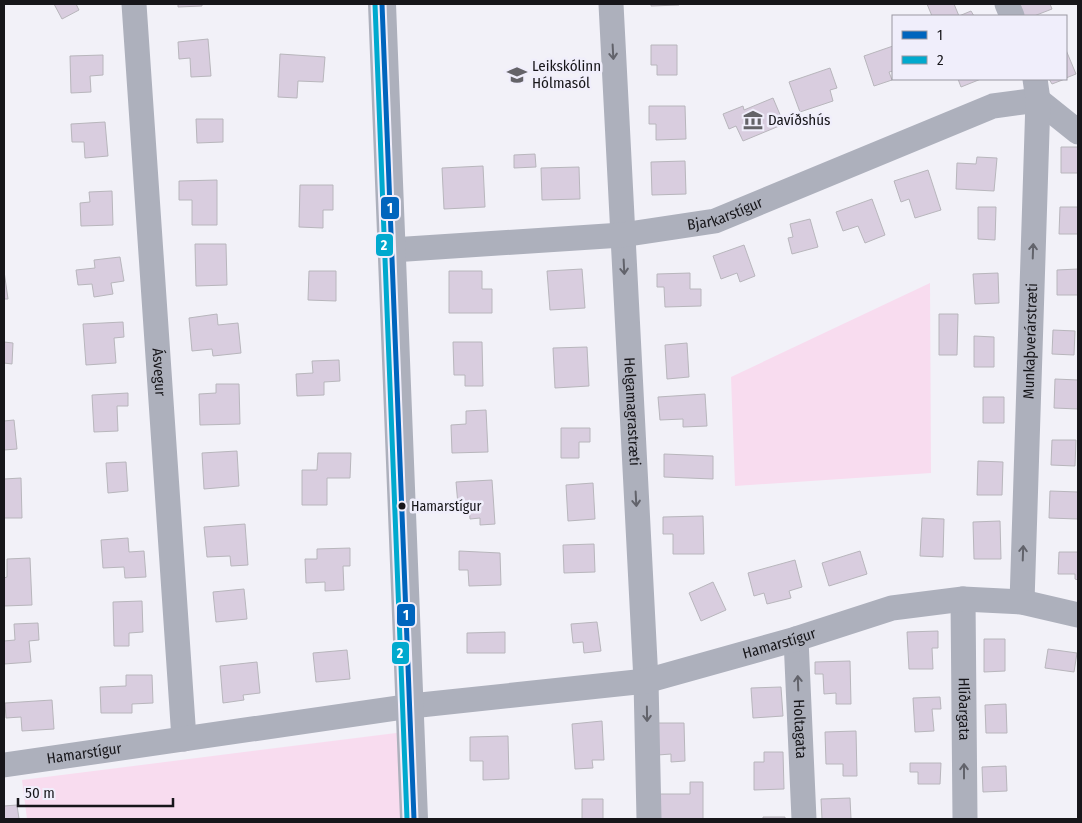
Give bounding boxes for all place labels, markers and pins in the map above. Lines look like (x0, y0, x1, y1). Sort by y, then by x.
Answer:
place label: Leikskólinn Hólmasól (532, 57, 601, 92)
school or university icon: Leikskólinn Hólmasól (506, 64, 528, 86)
museum icon: Davíðshús (742, 109, 764, 131)
place label: Davíðshús (768, 111, 830, 129)
place label: Hamarstígur (411, 498, 482, 515)
marker: Hamarstígur (397, 501, 407, 511)

